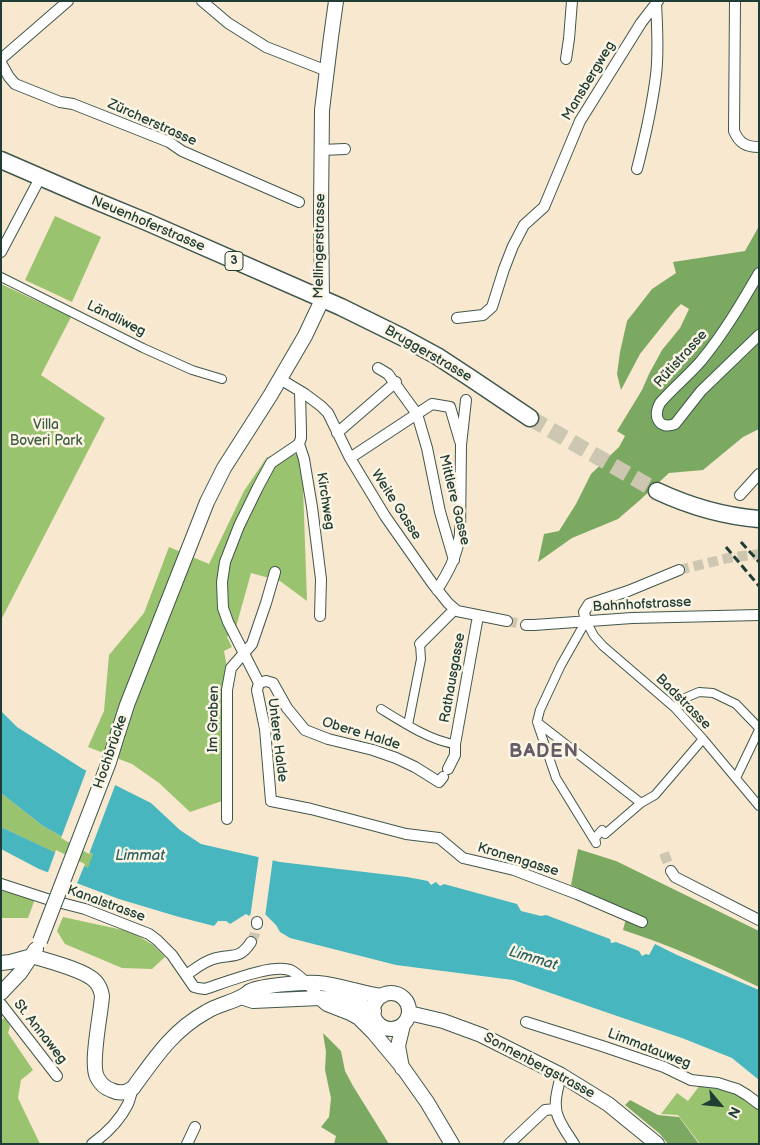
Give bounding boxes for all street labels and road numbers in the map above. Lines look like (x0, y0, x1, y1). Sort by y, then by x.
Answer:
street label: Mansbergweg (559, 38, 619, 124)
street label: Zürcherstrasse (105, 96, 199, 150)
street label: Neuenhoferstrasse (89, 192, 207, 256)
street label: Mellingerstrasse (311, 193, 329, 299)
road number: 3 (225, 252, 243, 270)
street label: Ländliweg (84, 298, 148, 340)
street label: Bruggerstrasse (381, 322, 475, 386)
street label: Rütistrasse (651, 327, 711, 391)
street label: Mittlere Gasse (435, 453, 473, 547)
street label: Weite Gasse (367, 467, 425, 543)
street label: Kirchweg (312, 471, 338, 531)
street label: Bahnhofstrasse (592, 594, 692, 616)
street label: Rathausgasse (437, 632, 469, 724)
street label: Badstrasse (652, 671, 714, 733)
street label: Im Graben (205, 685, 223, 753)
street label: Untere Halde (264, 697, 290, 783)
street label: Hochbrücke (91, 713, 131, 791)
street label: Obere Halde (320, 714, 402, 754)
street label: Kronengasse (475, 840, 561, 880)
street label: Kanalstrasse (65, 882, 147, 926)
street label: St. Annaweg (10, 996, 70, 1068)
street label: Limmatauweg (605, 1025, 693, 1073)
street label: Sonnenbergstrasse (480, 1030, 598, 1102)

